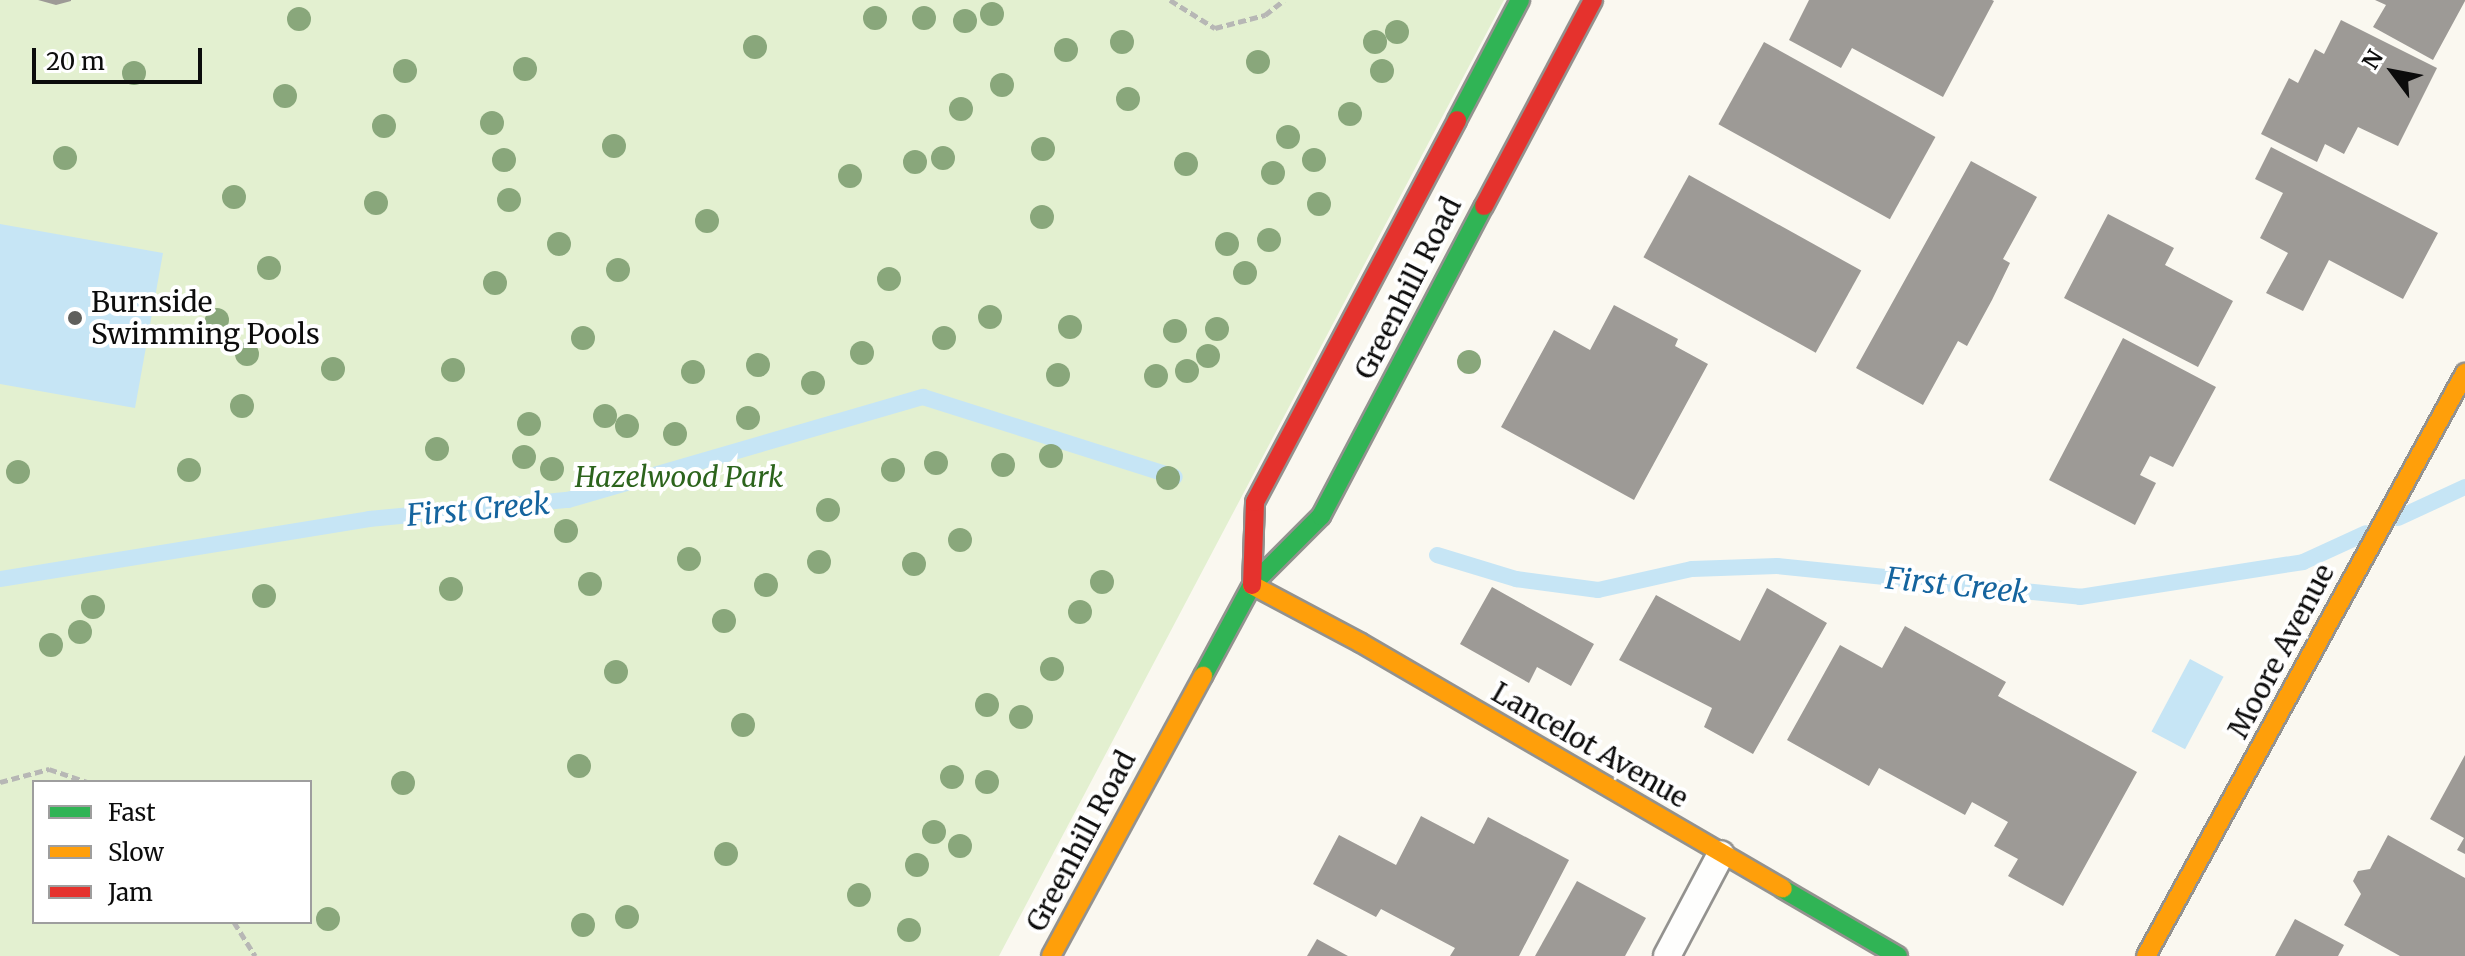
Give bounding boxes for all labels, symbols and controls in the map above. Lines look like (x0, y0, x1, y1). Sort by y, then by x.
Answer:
scale bar (36, 32, 206, 82)
north arrow (2353, 32, 2433, 112)
text: N (2356, 44, 2389, 74)
text: 20 m (46, 46, 105, 77)
street label: Greenhill Road (1348, 192, 1468, 384)
place label: Burnside Swimming Pools (91, 285, 320, 351)
marker: Burnside Swimming Pools (66, 309, 84, 327)
park label: Hazelwood Park (575, 460, 783, 494)
water label: First Creek (405, 485, 551, 533)
street label: Moore Avenue (2221, 558, 2341, 744)
water label: First Creek (1884, 560, 2030, 610)
street label: Lancelot Avenue (1486, 675, 1694, 815)
street label: Greenhill Road (1019, 745, 1143, 937)
legend (32, 780, 312, 924)
text: Fast (108, 797, 156, 828)
text: Slow (108, 837, 164, 868)
text: Jam (108, 877, 153, 908)

